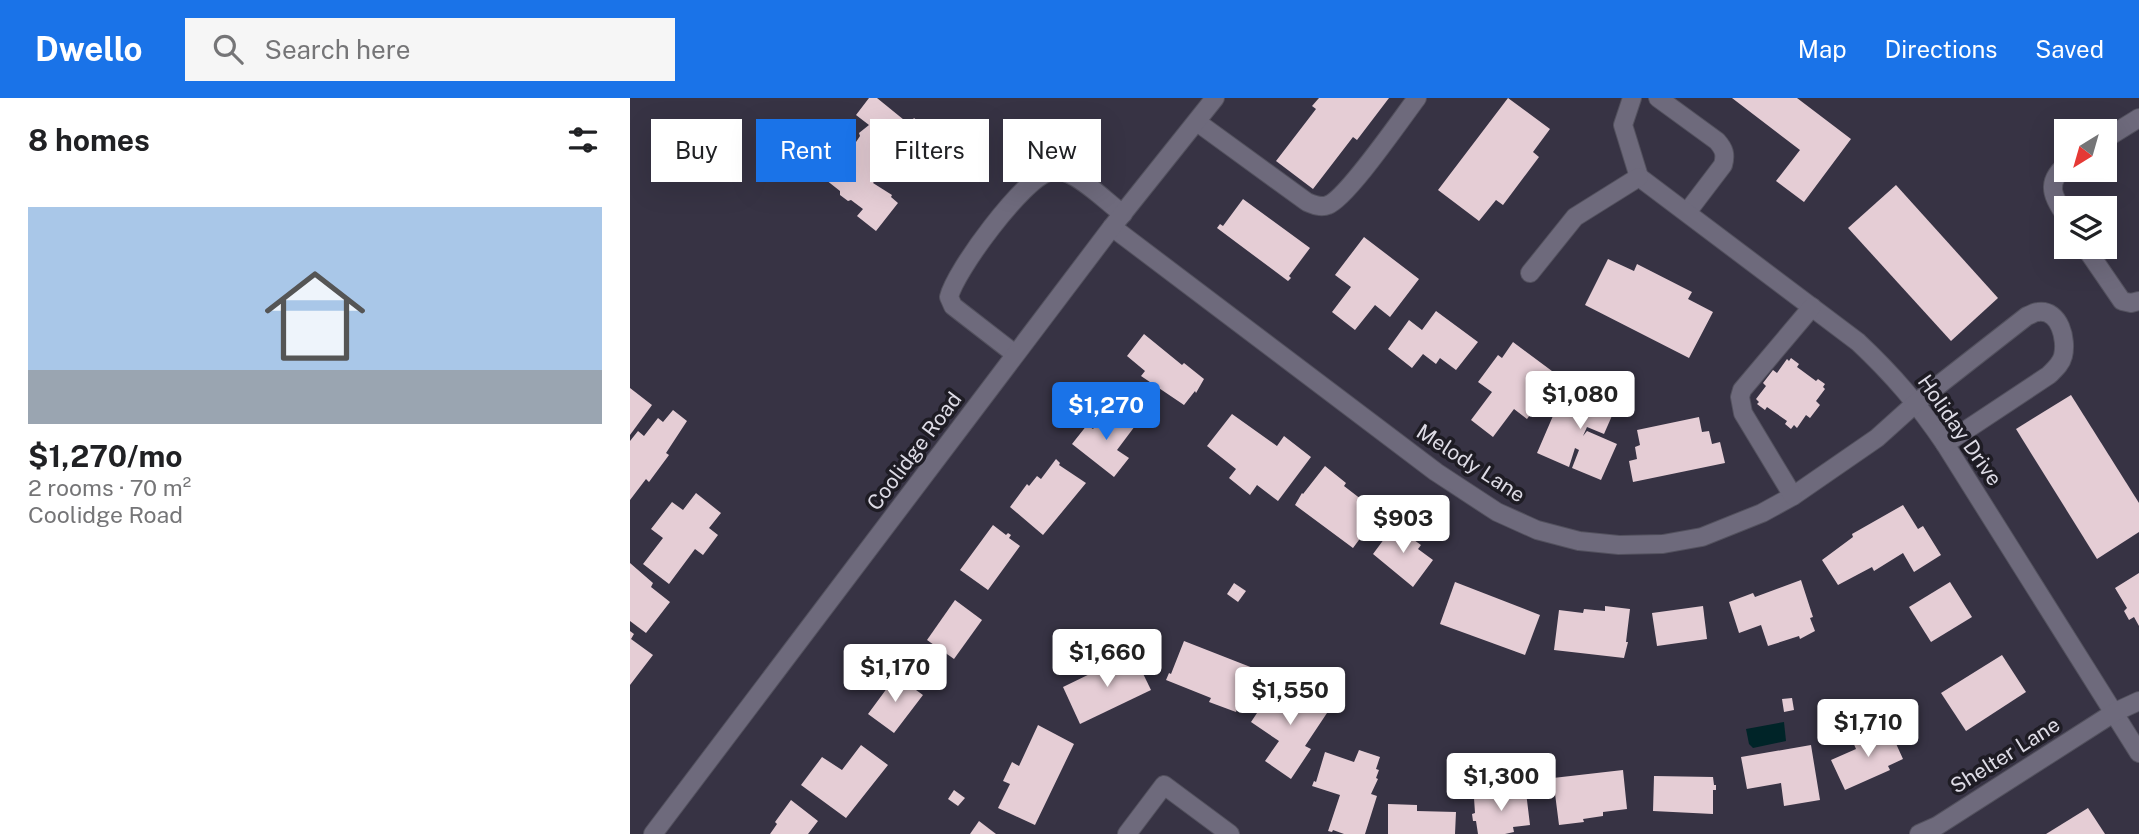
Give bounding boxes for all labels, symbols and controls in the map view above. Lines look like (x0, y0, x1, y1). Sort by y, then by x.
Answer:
search box (185, 18, 675, 81)
text: Dwello (35, 30, 143, 68)
icon: search (209, 30, 247, 68)
text: Search here (265, 34, 411, 65)
text: Map (1798, 35, 1847, 63)
text: Directions (1885, 35, 1997, 63)
text: Saved (2035, 35, 2104, 63)
chip: Buy (651, 119, 742, 182)
chip: Rent (756, 119, 856, 182)
chip: Filters (870, 119, 989, 182)
chip: New (1003, 119, 1101, 182)
north arrow (2054, 119, 2118, 182)
map controls (2054, 119, 2117, 259)
icon: filters (564, 121, 602, 159)
text: 8 homes (28, 122, 150, 158)
button: layers (2054, 196, 2117, 259)
icon: home (252, 253, 378, 379)
street label: Holiday Drive (1913, 370, 2007, 490)
pin: $1,080 (1523, 372, 1637, 431)
text: $1,080 (1542, 380, 1618, 407)
pin: $1,270 (1049, 382, 1163, 442)
street label: Coolidge Road (861, 387, 967, 515)
text: $1,270 (1068, 391, 1144, 418)
street label: Melody Lane (1412, 419, 1530, 507)
text: $1,270/mo (28, 438, 183, 474)
text: 2 rooms · 70 m² (28, 474, 191, 501)
pin: $903 (1362, 496, 1444, 555)
text: Coolidge Road (28, 501, 183, 528)
text: $903 (1373, 504, 1433, 531)
pin: $1,660 (1050, 630, 1164, 689)
text: $1,660 (1069, 638, 1145, 665)
pin: $1,170 (838, 644, 952, 704)
text: $1,170 (860, 653, 930, 680)
pin: $1,550 (1233, 668, 1347, 727)
text: $1,550 (1251, 676, 1329, 703)
pin: $1,710 (1811, 700, 1925, 759)
text: $1,710 (1833, 708, 1903, 735)
street label: Shelter Lane (1946, 712, 2064, 798)
pin: $1,300 (1444, 754, 1558, 813)
text: $1,300 (1463, 762, 1539, 789)

